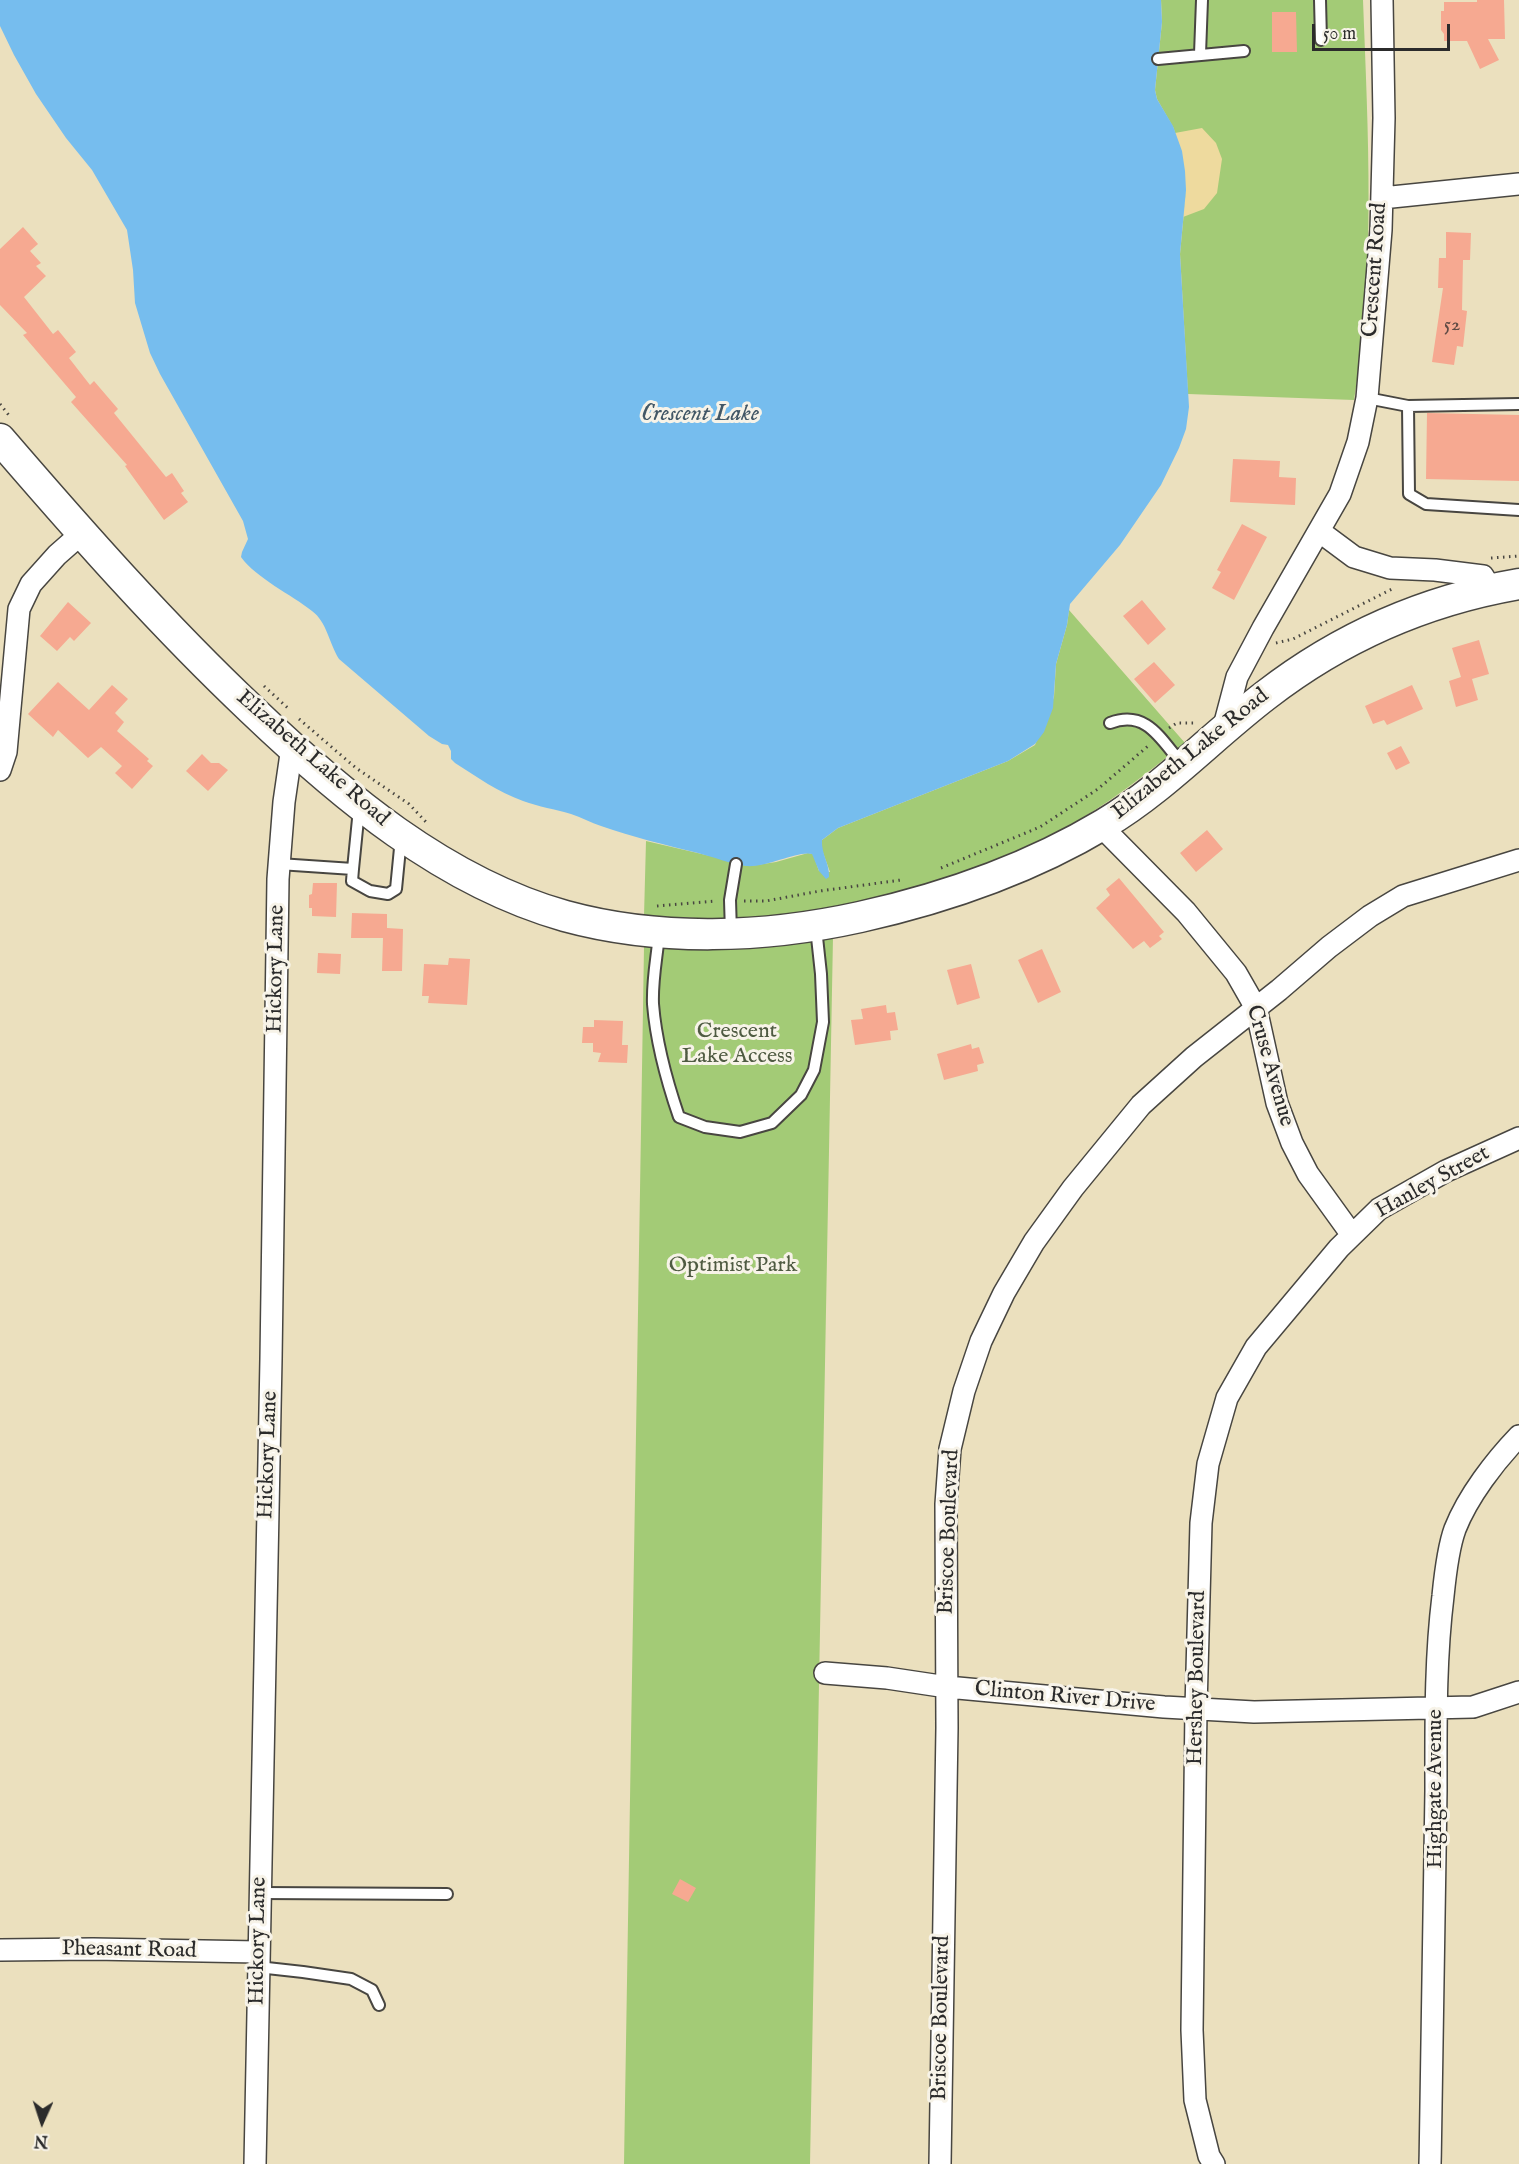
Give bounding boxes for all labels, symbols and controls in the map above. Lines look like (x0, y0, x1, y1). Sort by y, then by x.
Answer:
scale bar (1315, 12, 1453, 50)
text: 50 m (1323, 23, 1356, 46)
street label: Crescent Road (1358, 202, 1394, 338)
house number: 52 (1444, 314, 1460, 338)
water label: Crescent Lake (641, 401, 759, 429)
street label: Elizabeth Lake Road (1107, 684, 1275, 826)
street label: Elizabeth Lake Road (230, 685, 394, 833)
street label: Hickory Lane (263, 905, 291, 1033)
street label: Cruse Avenue (1239, 1002, 1299, 1130)
park label: Crescent Lake Access (682, 1019, 792, 1070)
street label: Hanley Street (1371, 1141, 1495, 1225)
park label: Optimist Park (669, 1253, 797, 1279)
street label: Hickory Lane (254, 1390, 284, 1520)
street label: Briscoe Boulevard (934, 1449, 966, 1615)
street label: Hershey Boulevard (1183, 1590, 1213, 1766)
street label: Clinton River Drive (974, 1677, 1156, 1719)
street label: Highgate Avenue (1423, 1709, 1449, 1869)
street label: Hickory Lane (245, 1877, 273, 2005)
street label: Briscoe Boulevard (927, 1935, 957, 2101)
street label: Pheasant Road (61, 1937, 197, 1965)
north arrow (12, 2092, 72, 2152)
text: N (34, 2130, 48, 2150)

